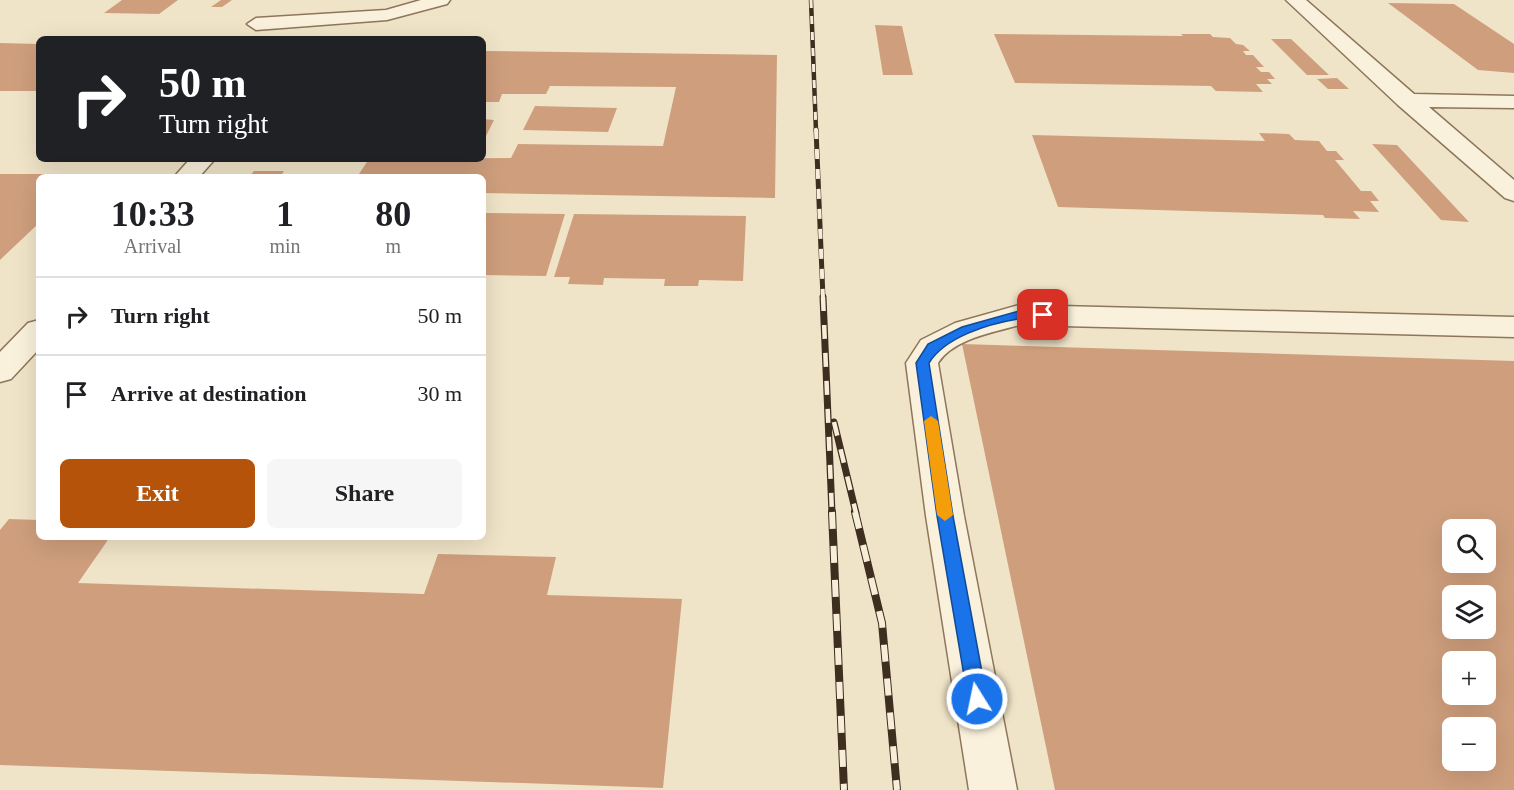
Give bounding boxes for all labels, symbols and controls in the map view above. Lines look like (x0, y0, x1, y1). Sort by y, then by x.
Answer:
icon: right (60, 60, 138, 138)
text: 50 m (159, 60, 247, 106)
text: Turn right (159, 109, 268, 139)
text: 10:33 (111, 194, 195, 234)
text: 1 (276, 194, 294, 234)
text: 80 (375, 194, 411, 234)
text: Arrival (124, 235, 182, 257)
text: min (269, 235, 301, 257)
text: m (386, 235, 401, 257)
pin (1017, 289, 1068, 340)
icon: arrive (1026, 298, 1059, 331)
icon: right (60, 300, 93, 333)
text: Turn right (111, 303, 210, 328)
text: 50 m (417, 303, 462, 328)
icon: arrive (60, 378, 93, 411)
text: Arrive at destination (111, 381, 307, 406)
text: 30 m (417, 381, 462, 406)
button: Exit (60, 459, 255, 528)
button: Share (267, 459, 462, 528)
map controls (1442, 519, 1496, 771)
button: search (1442, 519, 1496, 573)
button: layers (1442, 585, 1496, 639)
button: + (1442, 651, 1496, 705)
position arrow (945, 667, 1009, 731)
button: − (1442, 717, 1496, 771)

